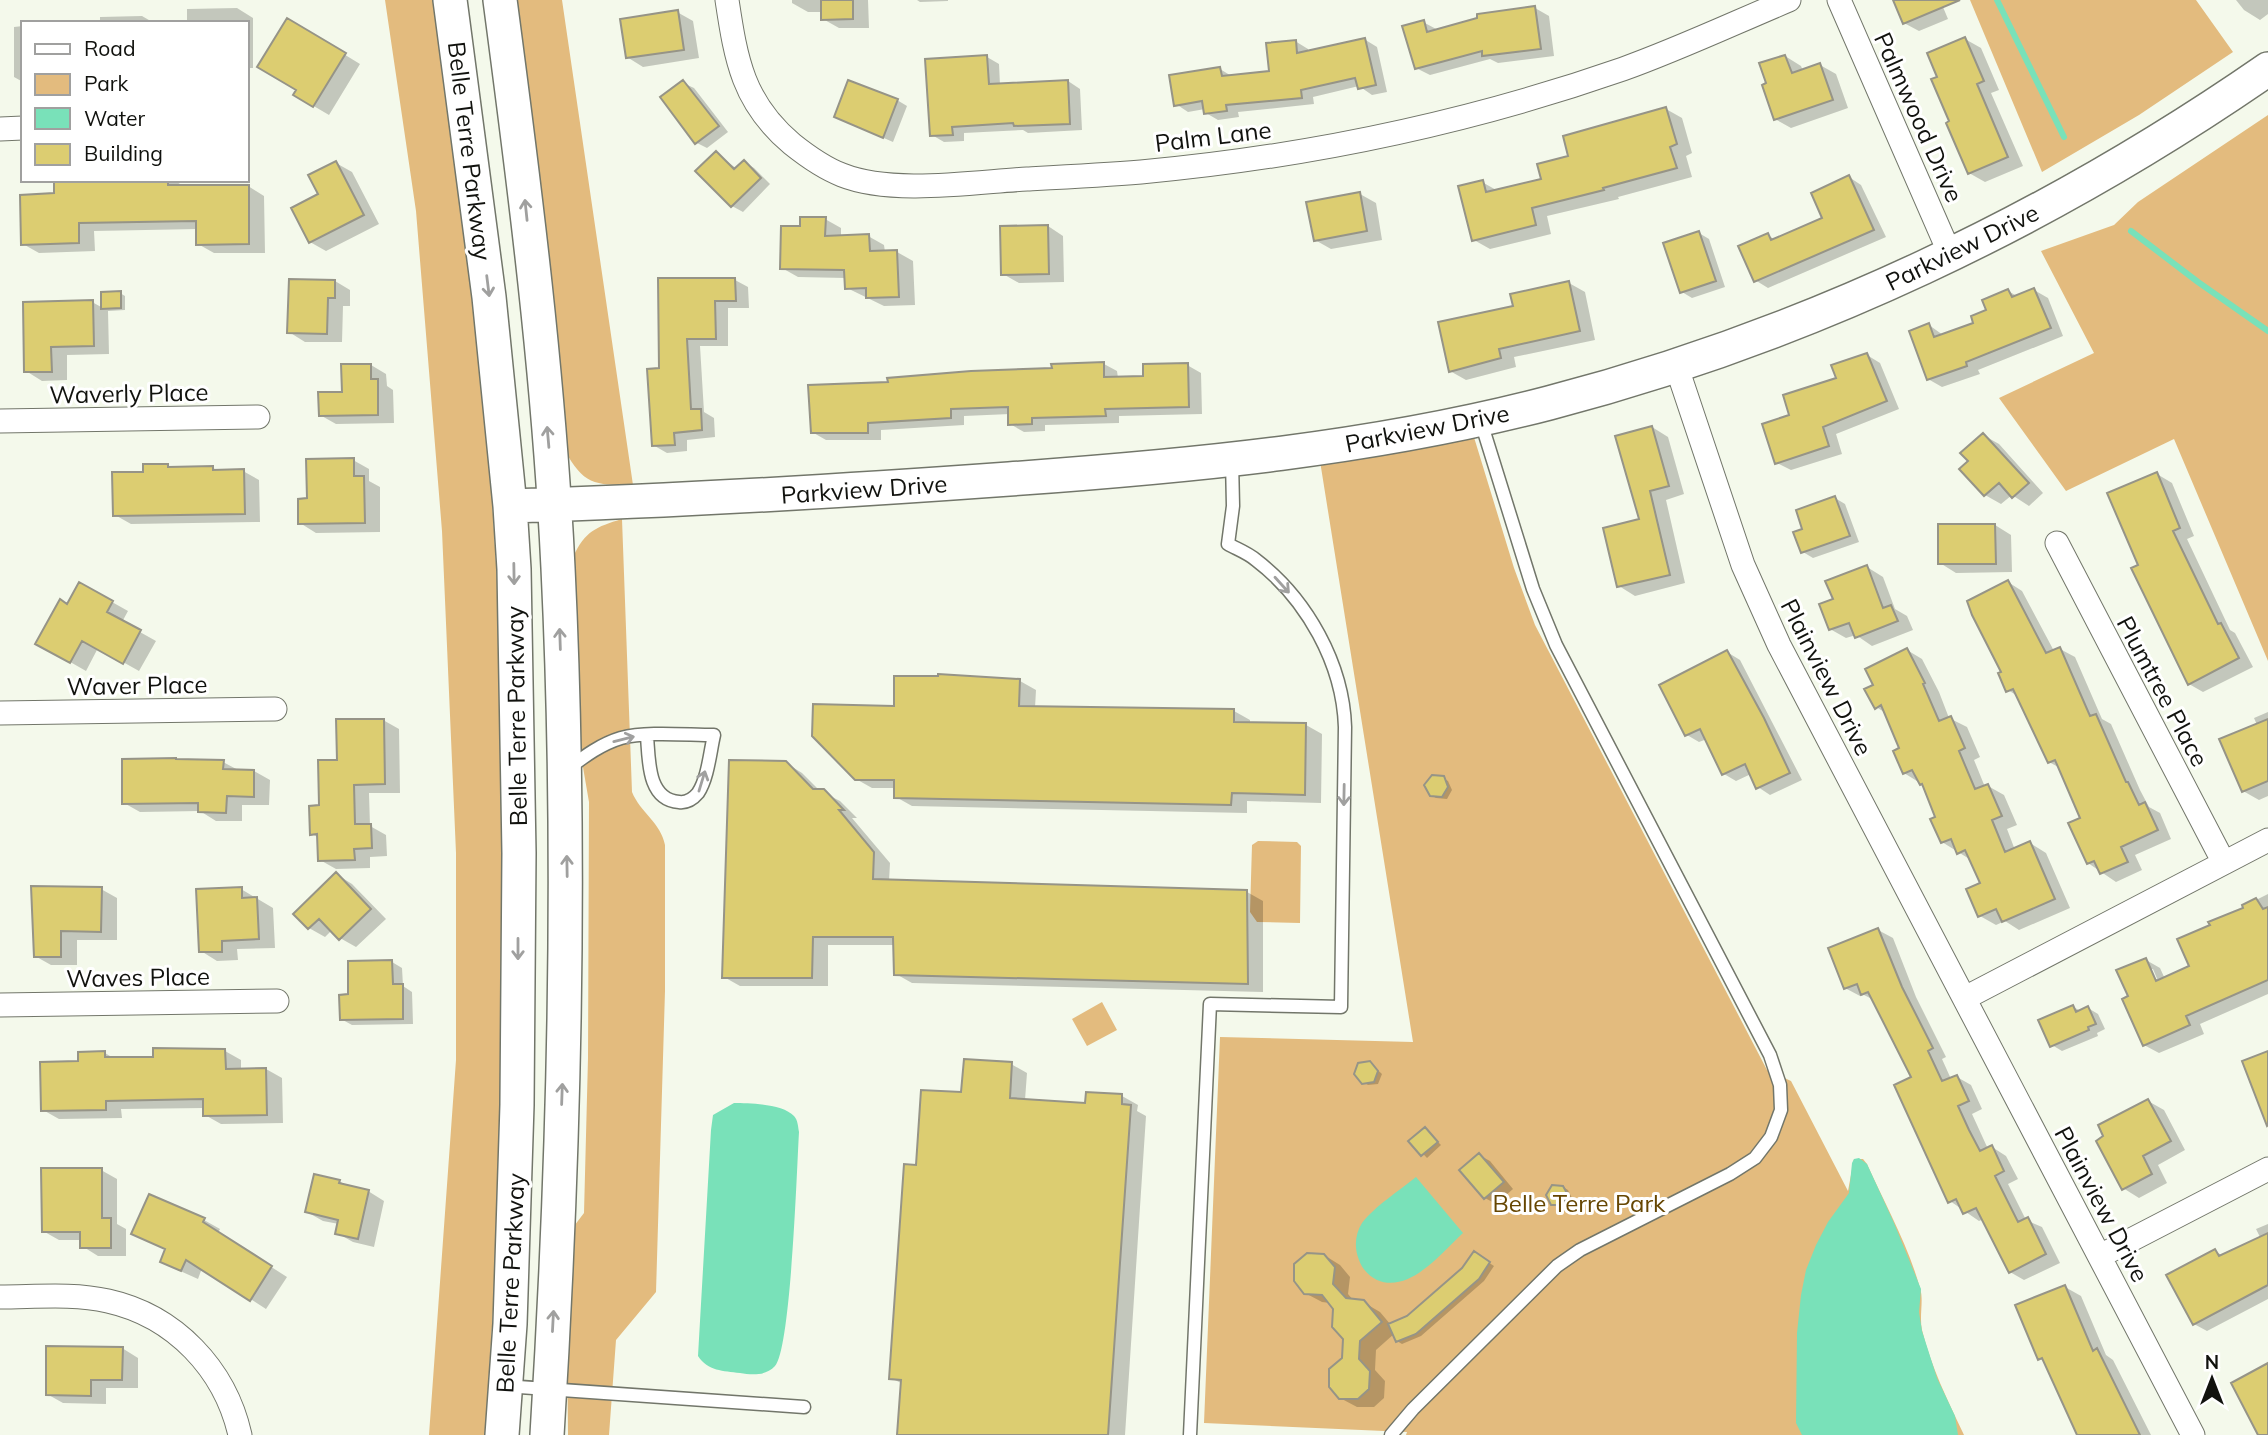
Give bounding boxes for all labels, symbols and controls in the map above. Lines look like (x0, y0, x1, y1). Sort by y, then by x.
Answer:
legend (21, 21, 248, 182)
street label: Palmwood Drive (1868, 27, 1970, 207)
text: Road (84, 35, 135, 61)
street label: Belle Terre Parkway (442, 40, 498, 262)
text: Park (84, 70, 128, 96)
text: Water (84, 105, 145, 131)
street label: Palm Lane (1153, 114, 1273, 158)
text: Building (84, 140, 163, 166)
street label: Parkview Drive (1881, 197, 2043, 297)
one-way arrow (520, 200, 533, 222)
one-way arrow (482, 274, 495, 297)
street label: Waverly Place (49, 377, 209, 409)
street label: Parkview Drive (1342, 397, 1512, 459)
one-way arrow (541, 426, 554, 449)
street label: Parkview Drive (780, 468, 948, 510)
one-way arrow (507, 563, 520, 586)
one-way arrow (1274, 575, 1290, 593)
street label: Plainview Drive (1775, 594, 1879, 760)
street label: Belle Terre Parkway (499, 605, 533, 826)
street label: Plumtree Place (2111, 611, 2215, 771)
one-way arrow (553, 628, 567, 651)
street label: Waver Place (66, 669, 208, 701)
one-way arrow (612, 732, 634, 745)
one-way arrow (697, 770, 709, 792)
one-way arrow (1338, 783, 1351, 806)
one-way arrow (560, 855, 573, 878)
one-way arrow (511, 937, 525, 960)
street label: Waves Place (66, 961, 210, 993)
one-way arrow (556, 1083, 569, 1106)
street label: Plainview Drive (2048, 1121, 2156, 1287)
street label: Belle Terre Parkway (489, 1172, 531, 1394)
park label: Belle Terre Park (1493, 1188, 1666, 1218)
one-way arrow (547, 1310, 560, 1333)
north arrow (2177, 1344, 2247, 1414)
text: N (2205, 1350, 2219, 1374)

